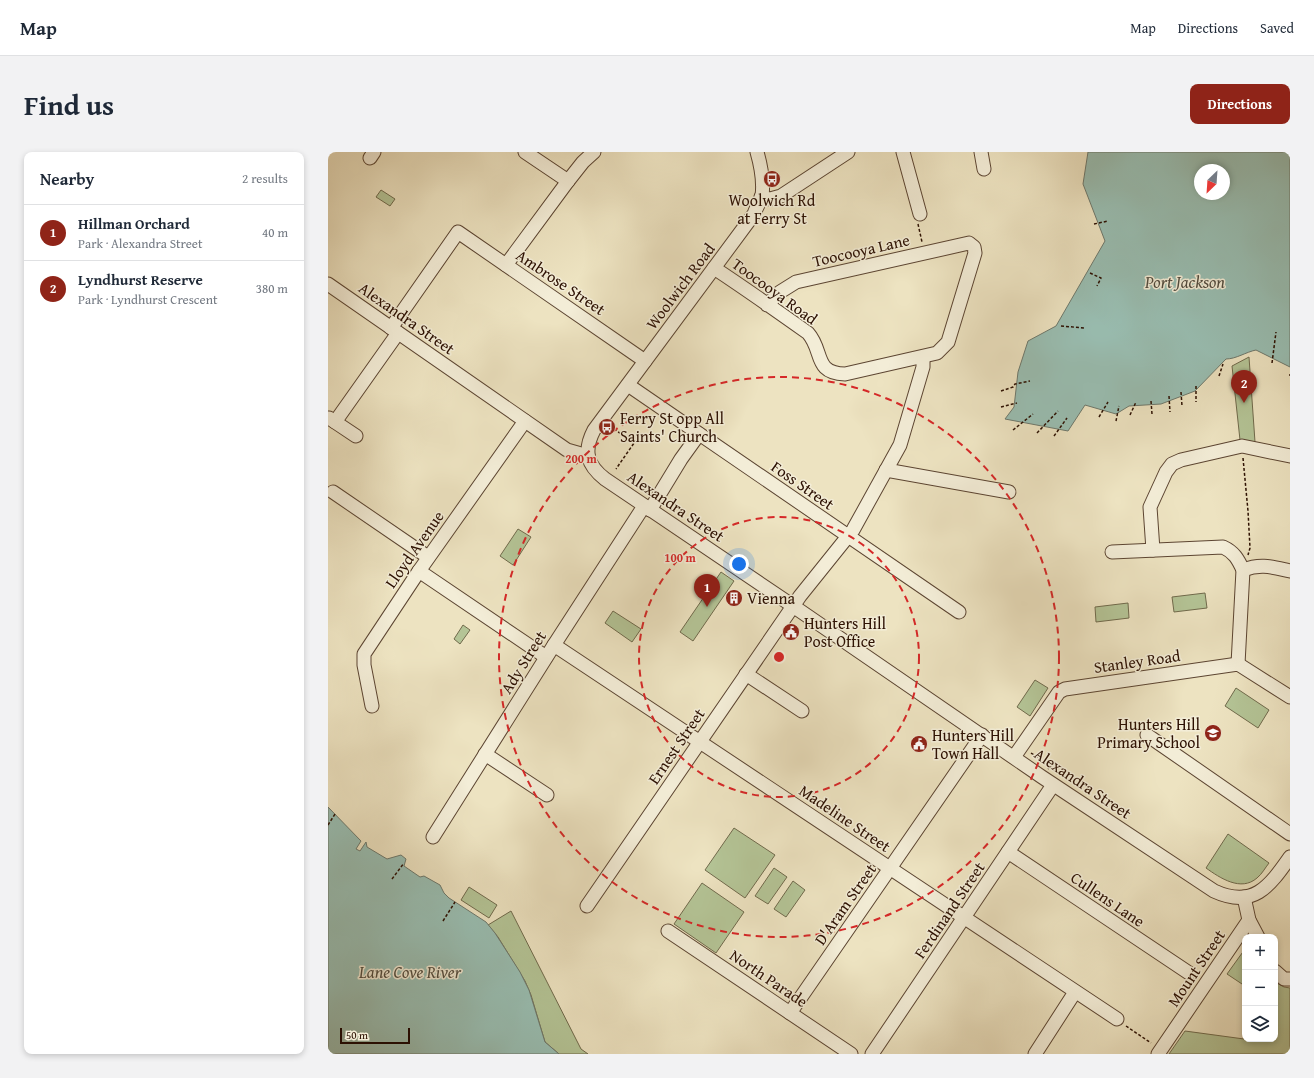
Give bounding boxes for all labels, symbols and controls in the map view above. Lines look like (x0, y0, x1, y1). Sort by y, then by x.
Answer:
text: Map (20, 14, 57, 42)
text: Map (1130, 18, 1156, 38)
text: Directions (1178, 18, 1238, 38)
text: Saved (1260, 18, 1294, 38)
text: Find us (24, 84, 114, 125)
button: Directions (1190, 84, 1290, 124)
north arrow (1194, 164, 1230, 200)
text: Nearby (40, 166, 94, 191)
text: 2 results (242, 169, 288, 188)
bus stop icon: Woolwich Rd at Ferry St (762, 169, 782, 189)
place label: Woolwich Rd at Ferry St (729, 188, 816, 230)
text: Hillman Orchard (78, 213, 190, 234)
text: 1 (50, 223, 56, 242)
text: 40 m (262, 223, 288, 242)
street label: Toocooya Lane (810, 227, 912, 273)
text: Park · Alexandra Street (78, 234, 203, 253)
street label: Woolwich Road (640, 237, 721, 334)
street label: Ambrose Street (511, 243, 611, 321)
street label: Toocooya Road (727, 252, 823, 330)
text: Lyndhurst Reserve (78, 269, 203, 290)
water label: Port Jackson (1144, 269, 1225, 294)
street label: Alexandra Street (354, 276, 460, 360)
text: 2 (50, 279, 56, 298)
text: 380 m (256, 279, 288, 298)
text: Park · Lyndhurst Crescent (78, 290, 218, 309)
pin: 2 (1231, 370, 1257, 403)
place label: Ferry St opp All Saints' Church (620, 406, 725, 448)
bus stop icon: Ferry St opp All Saints' Church (597, 417, 617, 437)
text: 200 m (565, 450, 598, 467)
street label: Foss Street (767, 455, 840, 516)
street label: Alexandra Street (623, 465, 730, 548)
street label: Lloyd Avenue (378, 505, 450, 593)
text: 100 m (664, 549, 697, 566)
your location (729, 554, 749, 574)
pin: 1 (694, 574, 720, 607)
place label: Vienna (747, 586, 795, 610)
building icon: Vienna (724, 588, 744, 608)
place label: Hunters Hill Post Office (804, 611, 886, 653)
public building icon: Hunters Hill Post Office (781, 622, 801, 642)
street label: Ady Street (494, 626, 552, 698)
street label: Stanley Road (1092, 643, 1182, 679)
centre of rings (772, 650, 786, 664)
street label: Ernest Street (642, 703, 711, 789)
place label: Hunters Hill Primary School (1097, 712, 1201, 754)
place label: Hunters Hill Town Hall (932, 723, 1014, 765)
school or university icon: Hunters Hill Primary School (1203, 723, 1223, 743)
public building icon: Hunters Hill Town Hall (909, 734, 929, 754)
street label: Alexandra Street (1030, 742, 1137, 825)
street label: Madeline Street (794, 778, 896, 858)
street label: Ferdinand Street (908, 856, 991, 963)
street label: D'Aram Street (808, 858, 882, 950)
street label: Cullens Lane (1066, 865, 1150, 933)
street label: Mount Street (1161, 924, 1231, 1011)
map controls (1242, 934, 1278, 1042)
button: + (1242, 934, 1278, 970)
street label: North Parade (725, 943, 813, 1013)
water label: Lane Cove River (358, 959, 462, 984)
button: − (1242, 970, 1278, 1006)
button: layers (1242, 1006, 1278, 1042)
scale bar (340, 1026, 410, 1045)
text: 50 m (346, 1027, 368, 1043)

